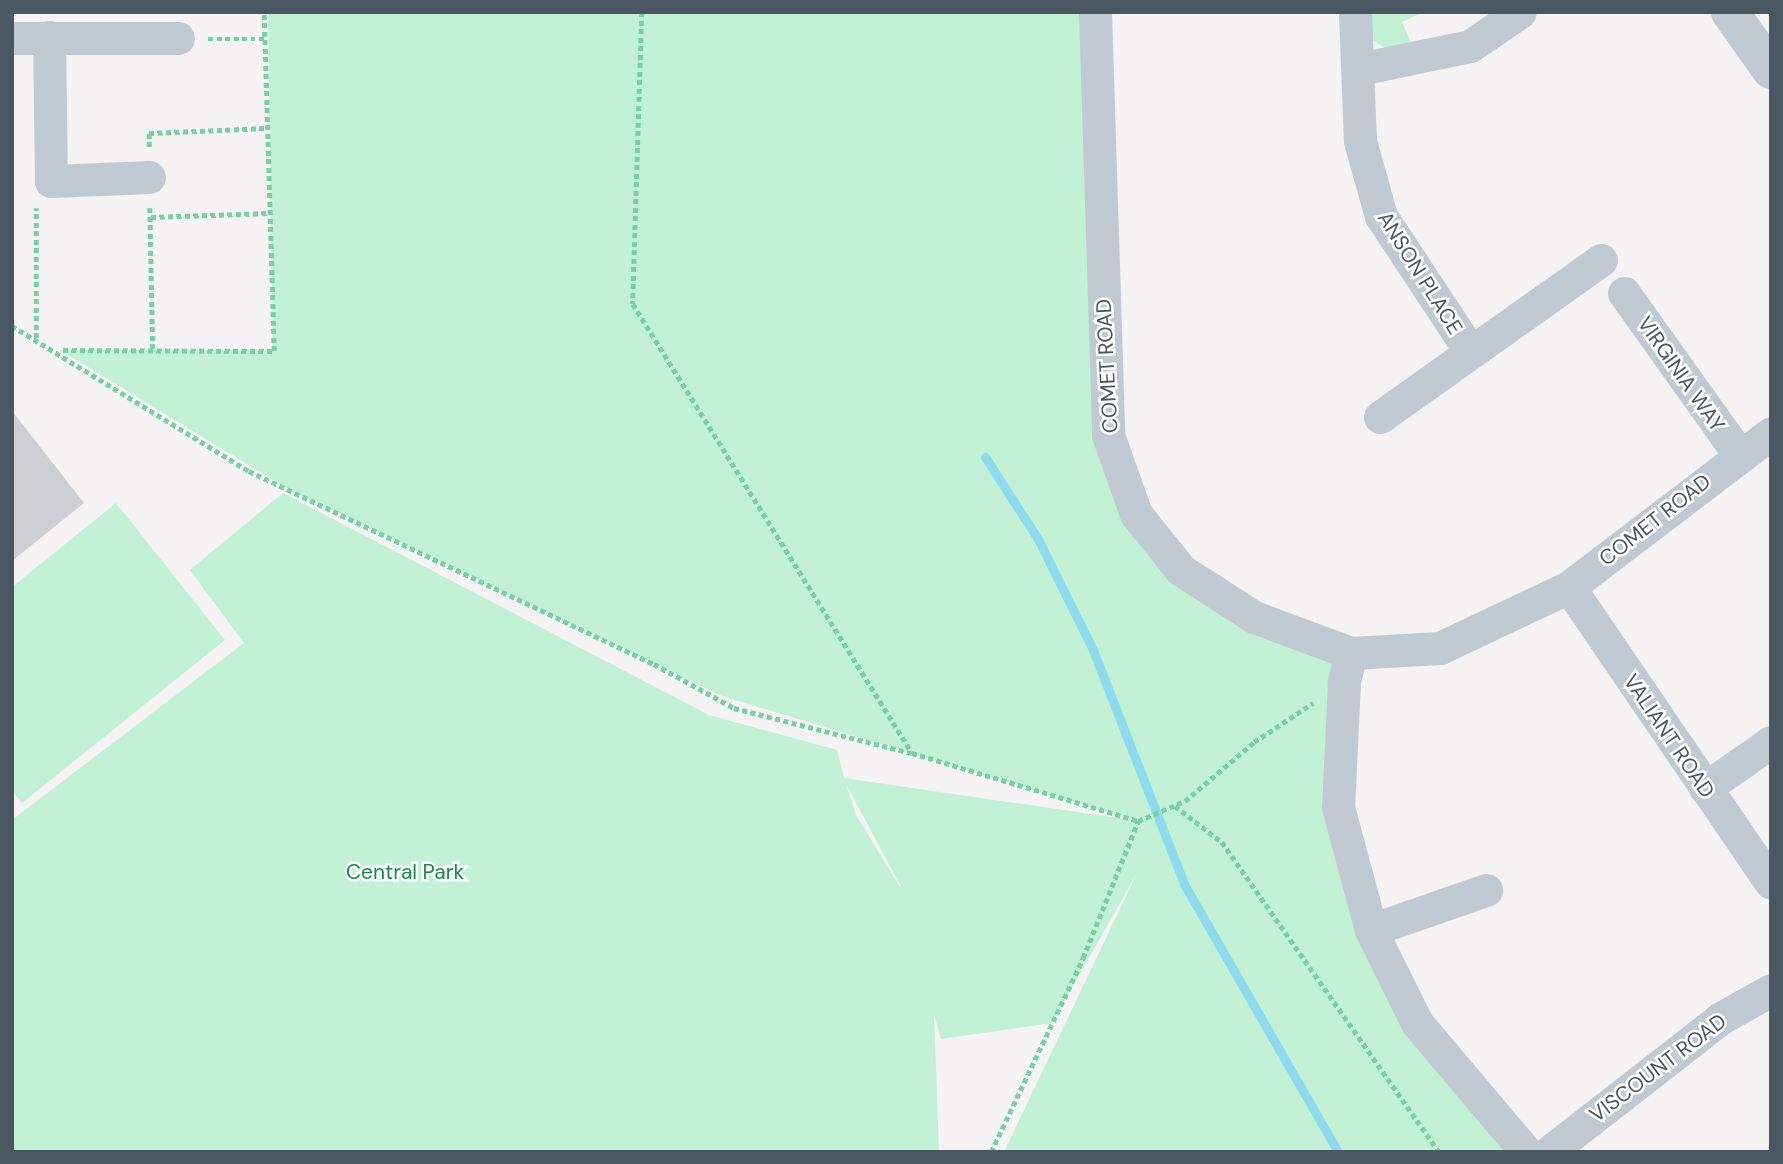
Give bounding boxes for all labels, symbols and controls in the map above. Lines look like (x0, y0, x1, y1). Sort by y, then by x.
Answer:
street label: ANSON PLACE (1372, 207, 1468, 339)
street label: COMET ROAD (1091, 298, 1123, 434)
street label: VIRGINIA WAY (1632, 312, 1730, 436)
street label: COMET ROAD (1594, 469, 1716, 571)
street label: VALIANT ROAD (1618, 669, 1720, 803)
park label: Central Park (346, 859, 464, 885)
street label: VISCOUNT ROAD (1585, 1009, 1731, 1127)

